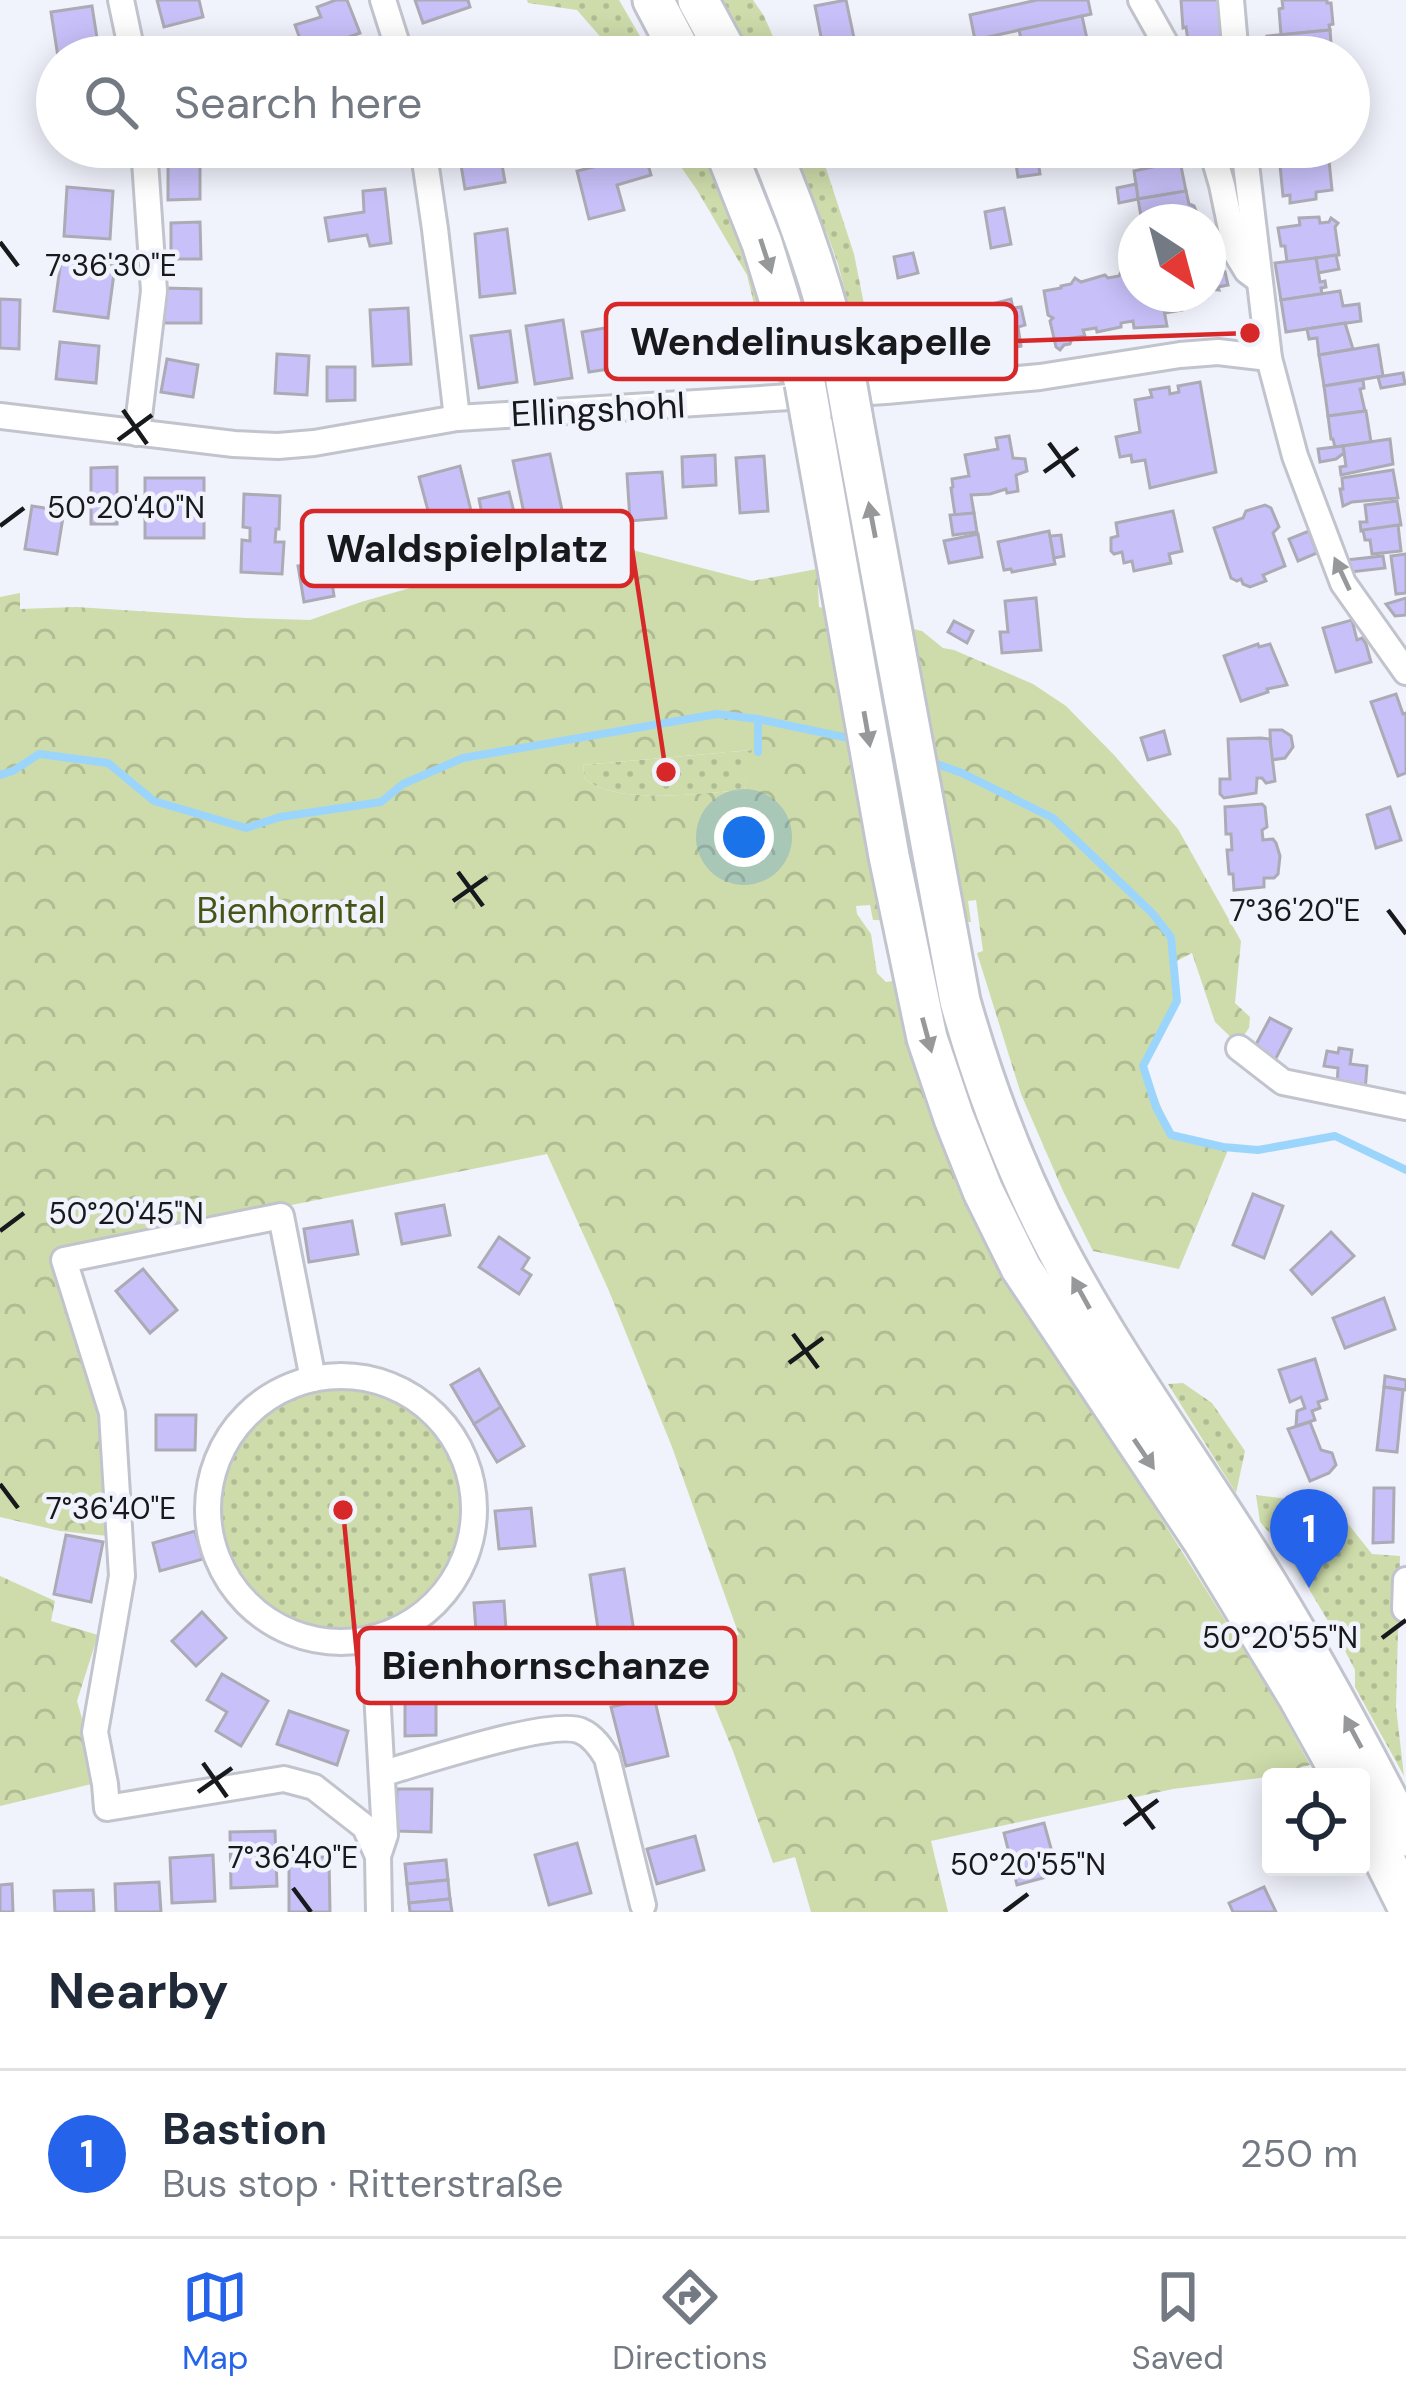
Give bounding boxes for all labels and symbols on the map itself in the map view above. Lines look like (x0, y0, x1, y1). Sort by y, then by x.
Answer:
north arrow (1118, 204, 1226, 312)
one-way arrow (758, 238, 777, 275)
text: 7°36'30"E (45, 246, 177, 285)
callout: Wendelinuskapelle (606, 304, 1016, 379)
text: Wendelinuskapelle (630, 316, 992, 367)
street label: Ellingshohl (510, 381, 686, 438)
text: 50°20'40"N (47, 488, 205, 527)
one-way arrow (862, 500, 881, 538)
callout: Waldspielplatz (302, 511, 632, 586)
text: Waldspielplatz (326, 523, 608, 574)
one-way arrow (1332, 557, 1352, 592)
one-way arrow (859, 710, 877, 748)
your location (714, 807, 774, 867)
park label: Bienhorntal (196, 887, 386, 934)
text: 7°36'20"E (1230, 891, 1360, 930)
one-way arrow (919, 1017, 938, 1054)
text: 50°20'45"N (48, 1194, 204, 1233)
one-way arrow (1072, 1276, 1093, 1309)
one-way arrow (1132, 1437, 1154, 1470)
text: 7°36'40"E (46, 1489, 176, 1528)
pin: 1 (1270, 1489, 1348, 1588)
text: 50°20'55"N (1202, 1618, 1358, 1657)
callout: Bienhornschanze (358, 1628, 735, 1703)
text: Bienhornschanze (381, 1640, 711, 1691)
one-way arrow (1343, 1714, 1364, 1749)
text: 7°36'40"E (228, 1838, 358, 1877)
text: 50°20'55"N (950, 1845, 1106, 1884)

